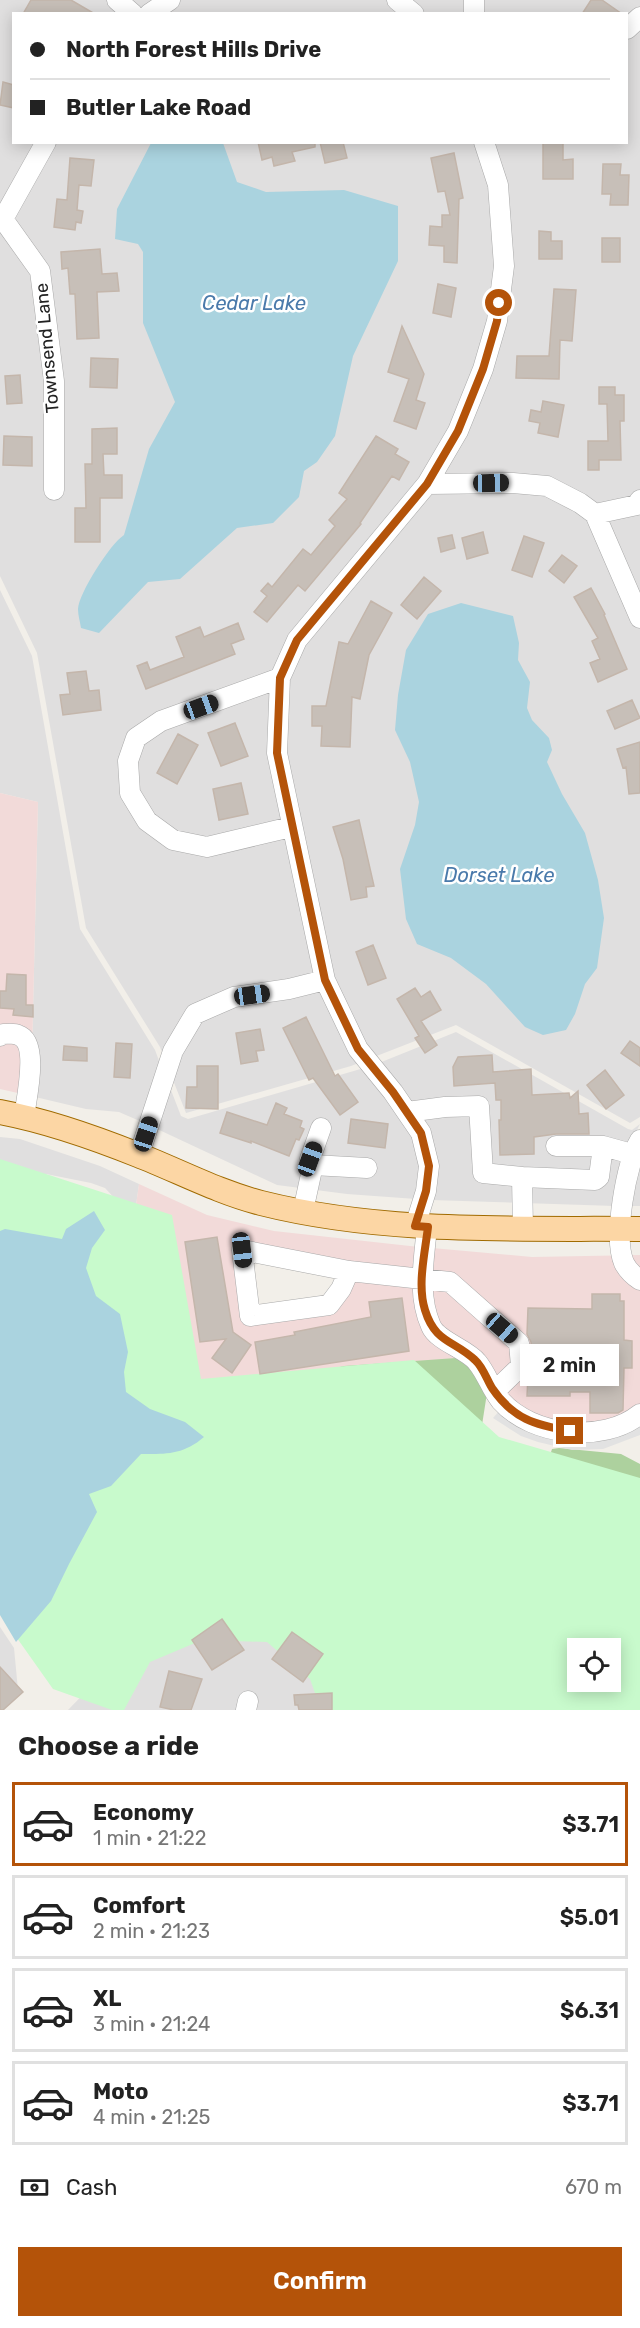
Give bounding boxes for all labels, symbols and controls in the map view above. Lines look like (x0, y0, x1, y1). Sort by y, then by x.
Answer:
text: North Forest Hills Drive (66, 36, 321, 63)
text: Butler Lake Road (66, 94, 251, 121)
street label: Townsend Lane (30, 282, 64, 414)
route start (485, 289, 512, 316)
water label: Cedar Lake (202, 291, 306, 315)
car (473, 474, 509, 492)
car (181, 692, 221, 722)
water label: Dorset Lake (444, 863, 554, 887)
car (233, 984, 271, 1006)
car (132, 1114, 160, 1154)
car (295, 1139, 325, 1179)
car (231, 1231, 253, 1269)
car (483, 1309, 521, 1347)
callout: 2 min (520, 1344, 620, 1386)
text: 2 min (543, 1353, 596, 1377)
route end (556, 1417, 583, 1444)
map controls (567, 1638, 621, 1692)
button: locate (567, 1638, 621, 1692)
text: Choose a ride (18, 1730, 199, 1762)
icon: car (21, 1797, 75, 1851)
text: Economy (93, 1799, 194, 1826)
text: $3.71 (562, 1811, 619, 1838)
text: 1 min · 21:22 (93, 1826, 207, 1850)
icon: car (21, 1890, 75, 1944)
text: Comfort (93, 1892, 185, 1919)
text: $5.01 (560, 1904, 619, 1931)
text: 2 min · 21:23 (93, 1919, 210, 1943)
icon: car (21, 1983, 75, 2037)
text: XL (93, 1985, 121, 2012)
text: $6.31 (560, 1997, 619, 2024)
text: 3 min · 21:24 (93, 2012, 210, 2036)
icon: car (21, 2076, 75, 2130)
text: Moto (93, 2078, 148, 2105)
text: $3.71 (562, 2090, 619, 2117)
text: 4 min · 21:25 (93, 2105, 211, 2129)
icon: cash (18, 2171, 51, 2204)
text: Cash (66, 2174, 117, 2201)
text: 670 m (565, 2175, 622, 2199)
button: Confirm (18, 2247, 622, 2316)

